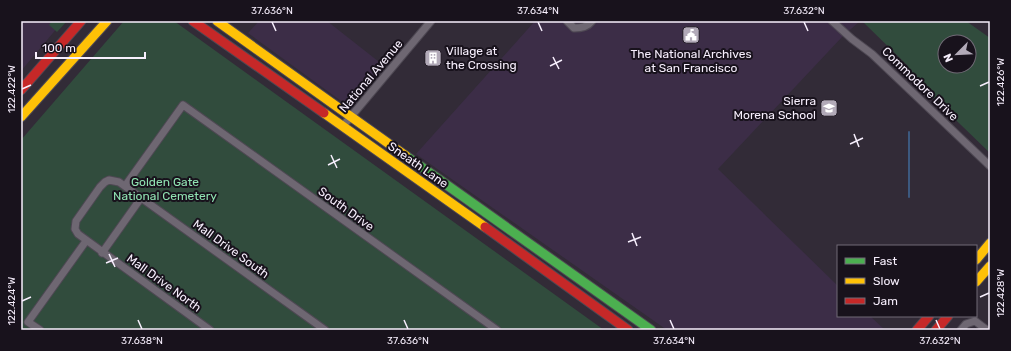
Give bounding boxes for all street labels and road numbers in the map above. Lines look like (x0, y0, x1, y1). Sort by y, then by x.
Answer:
street label: National Avenue (336, 36, 406, 115)
street label: Commodore Drive (879, 44, 961, 124)
street label: Sneath Lane (385, 139, 451, 191)
street label: South Drive (315, 184, 377, 234)
street label: Mall Drive South (190, 217, 272, 281)
street label: Mall Drive North (124, 251, 204, 315)

